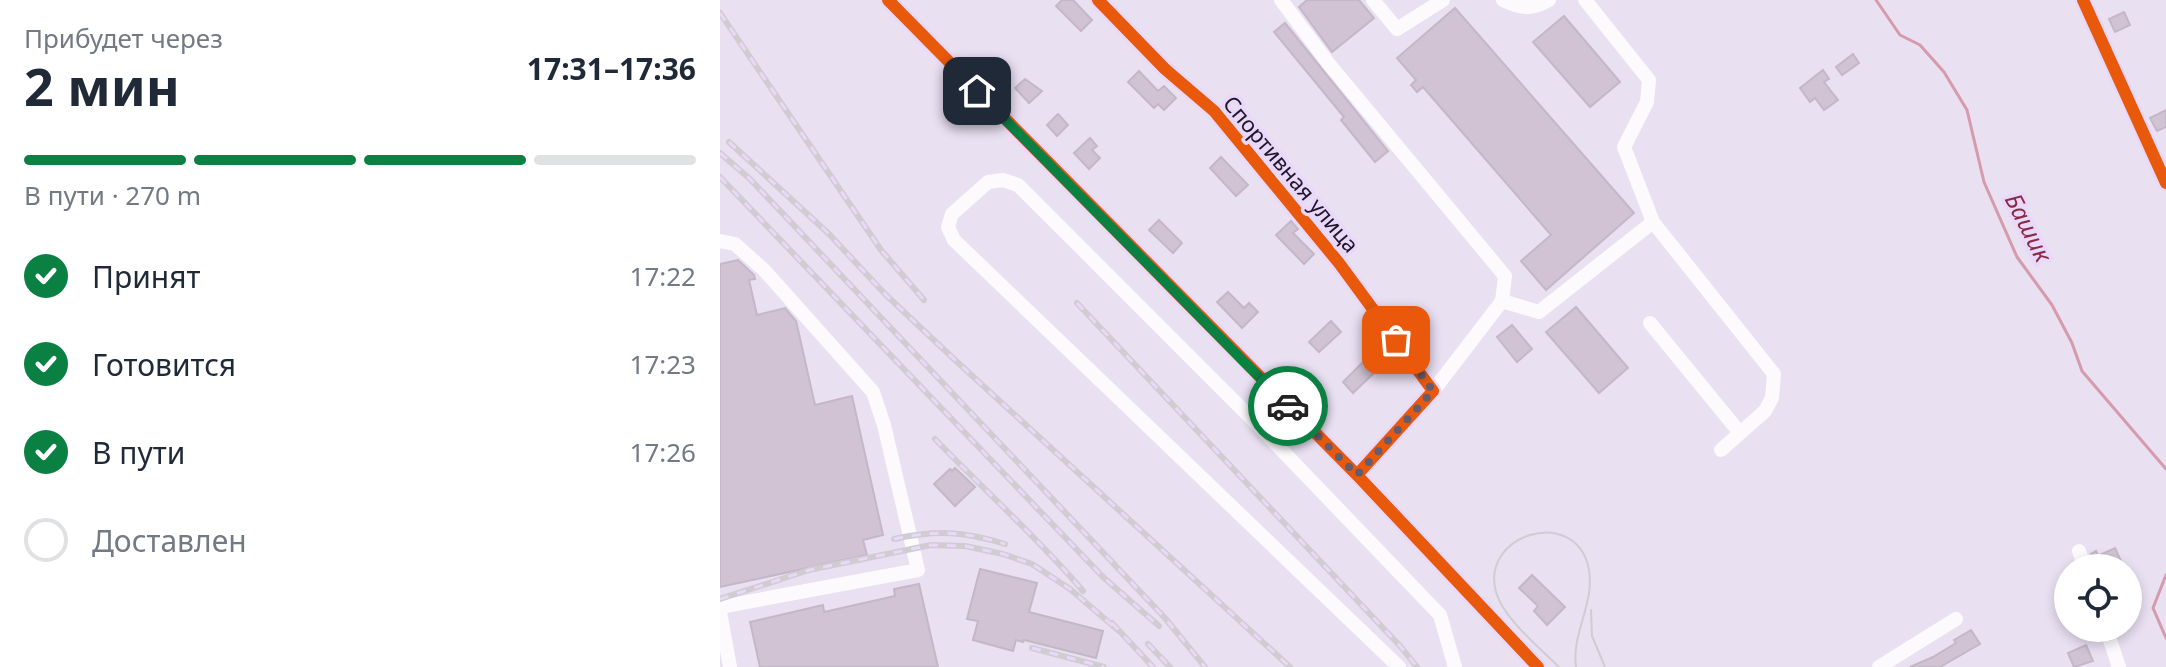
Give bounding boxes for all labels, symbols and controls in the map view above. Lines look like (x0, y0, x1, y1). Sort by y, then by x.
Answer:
text: Прибудет через (24, 20, 223, 56)
text: 17:31–17:36 (527, 48, 696, 89)
text: 2 мин (24, 50, 180, 121)
pin (943, 57, 1011, 125)
icon: home (955, 69, 999, 113)
street label: Спортивная улица (1217, 88, 1366, 258)
text: В пути · 270 m (24, 177, 201, 213)
water label: Башик (1998, 187, 2061, 268)
icon: check (24, 254, 68, 298)
text: Принят (92, 256, 201, 297)
text: 17:22 (630, 258, 696, 294)
pin (1362, 306, 1430, 374)
icon: bag (1374, 318, 1418, 362)
icon: check (24, 342, 68, 386)
text: Готовится (92, 344, 236, 385)
text: 17:23 (630, 346, 696, 382)
courier (1248, 366, 1328, 446)
icon: car (1266, 384, 1310, 428)
icon: check (24, 430, 68, 474)
text: В пути (92, 432, 185, 473)
text: 17:26 (630, 434, 696, 470)
text: Доставлен (92, 520, 247, 561)
map controls (2054, 554, 2142, 642)
button: locate (2054, 554, 2142, 642)

